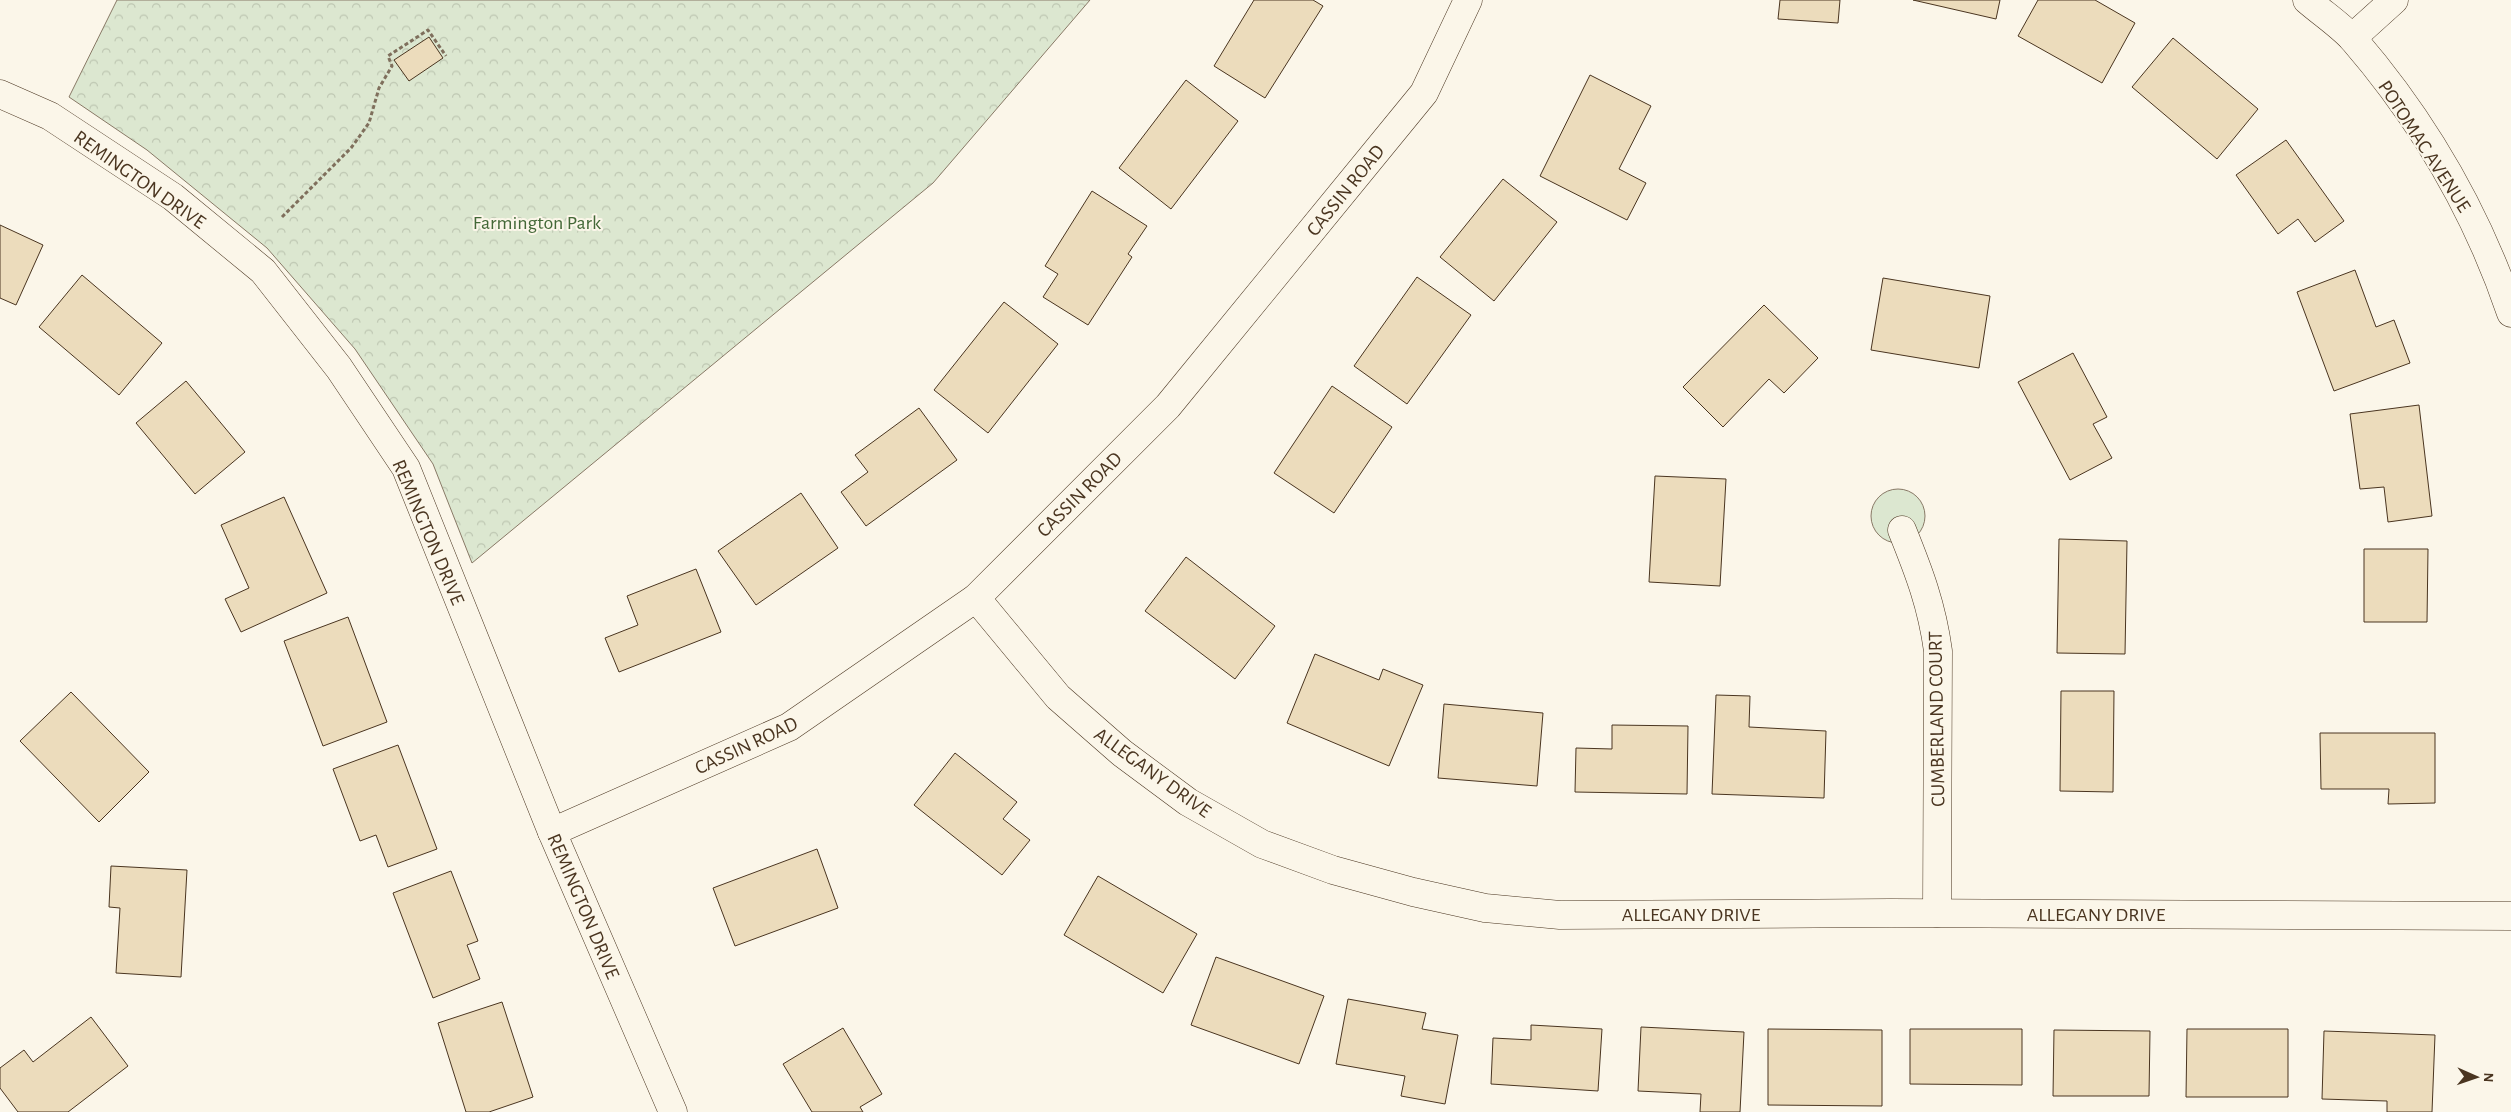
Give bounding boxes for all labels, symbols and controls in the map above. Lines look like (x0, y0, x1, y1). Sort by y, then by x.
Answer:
street label: POTOMAC AVENUE (2374, 77, 2474, 216)
street label: REMINGTON DRIVE (70, 127, 209, 233)
street label: CASSIN ROAD (1303, 141, 1389, 240)
park label: Farmington Park (473, 213, 601, 233)
street label: CASSIN ROAD (1033, 448, 1126, 541)
street label: REMINGTON DRIVE (388, 457, 468, 608)
street label: CUMBERLAND COURT (1925, 631, 1949, 807)
street label: CASSIN ROAD (692, 713, 801, 778)
street label: ALLEGANY DRIVE (1090, 724, 1215, 822)
street label: REMINGTON DRIVE (543, 831, 623, 982)
street label: ALLEGANY DRIVE (1622, 905, 1761, 925)
street label: ALLEGANY DRIVE (2027, 905, 2166, 925)
north arrow (2451, 1052, 2501, 1102)
text: N (2481, 1072, 2495, 1083)

